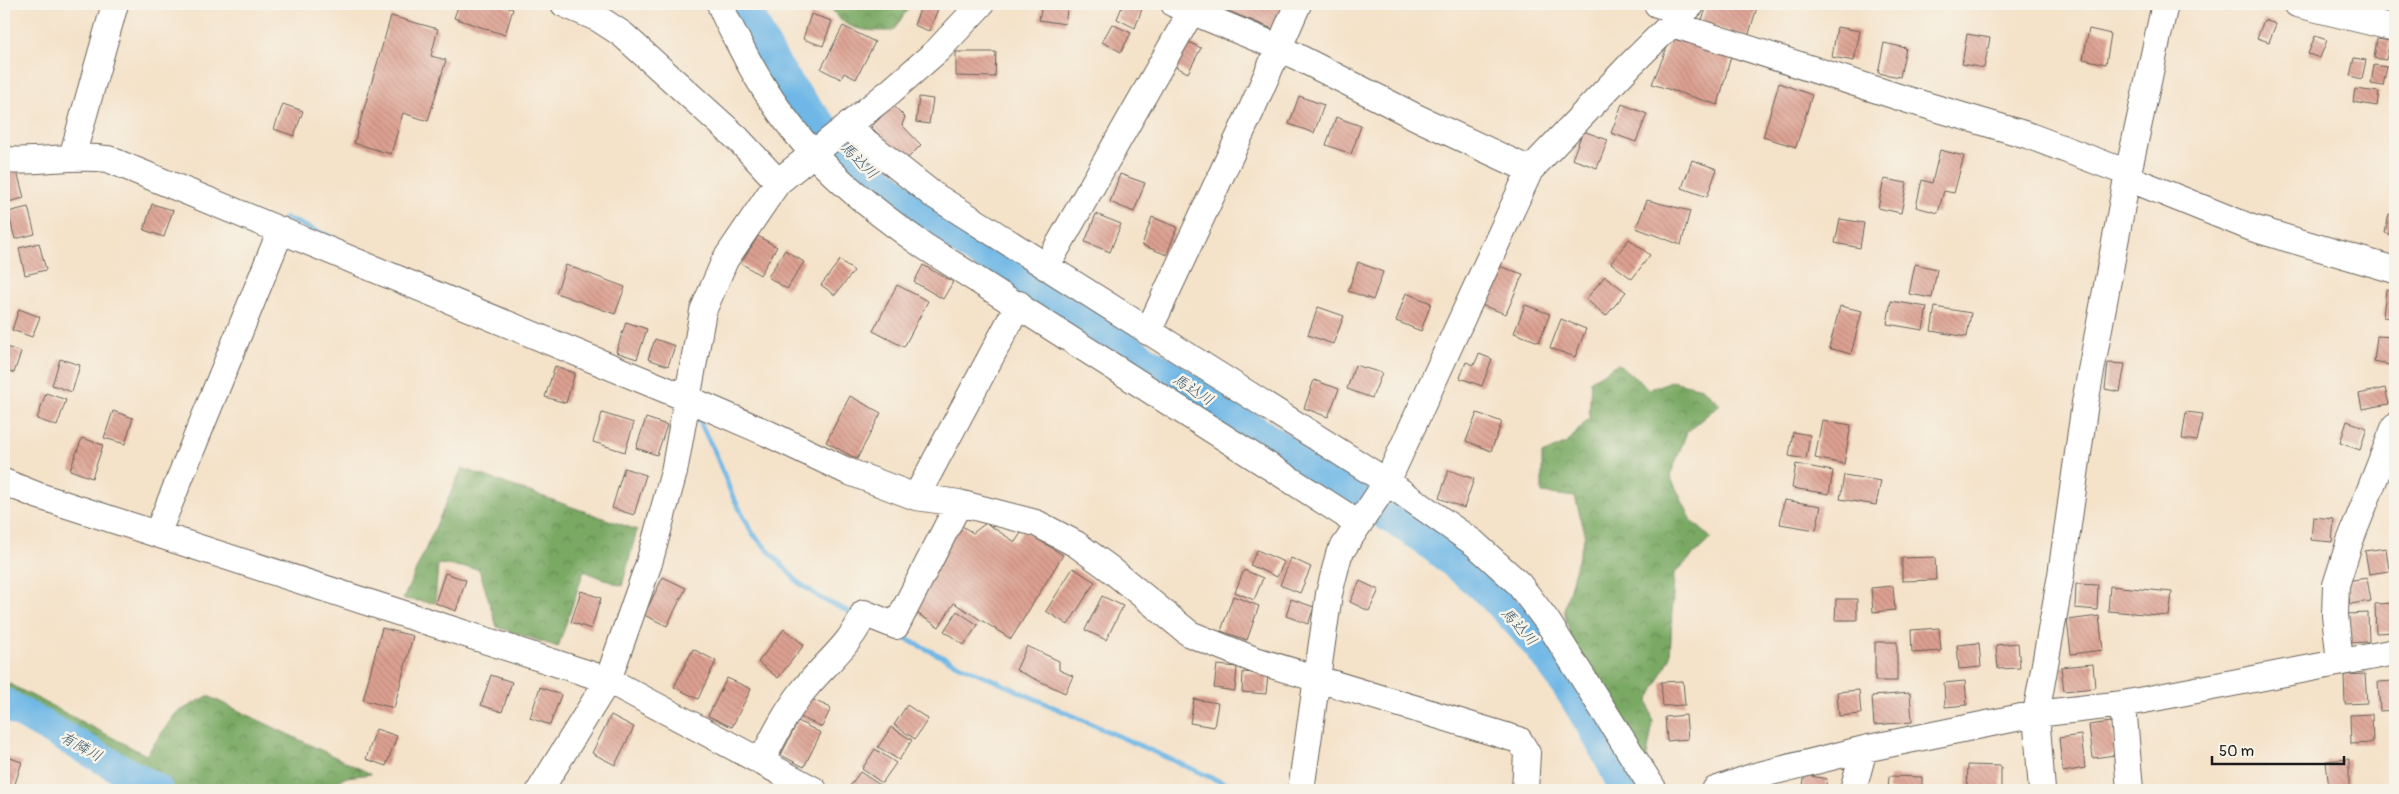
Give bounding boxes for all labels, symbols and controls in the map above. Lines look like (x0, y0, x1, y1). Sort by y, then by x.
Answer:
water label: 馬込川 (836, 139, 882, 183)
water label: 馬込川 (1169, 370, 1217, 410)
water label: 馬込川 (1497, 604, 1541, 650)
water label: 有隣川 (57, 728, 105, 766)
scale bar (2212, 734, 2344, 766)
text: 50 m (2219, 742, 2254, 761)

